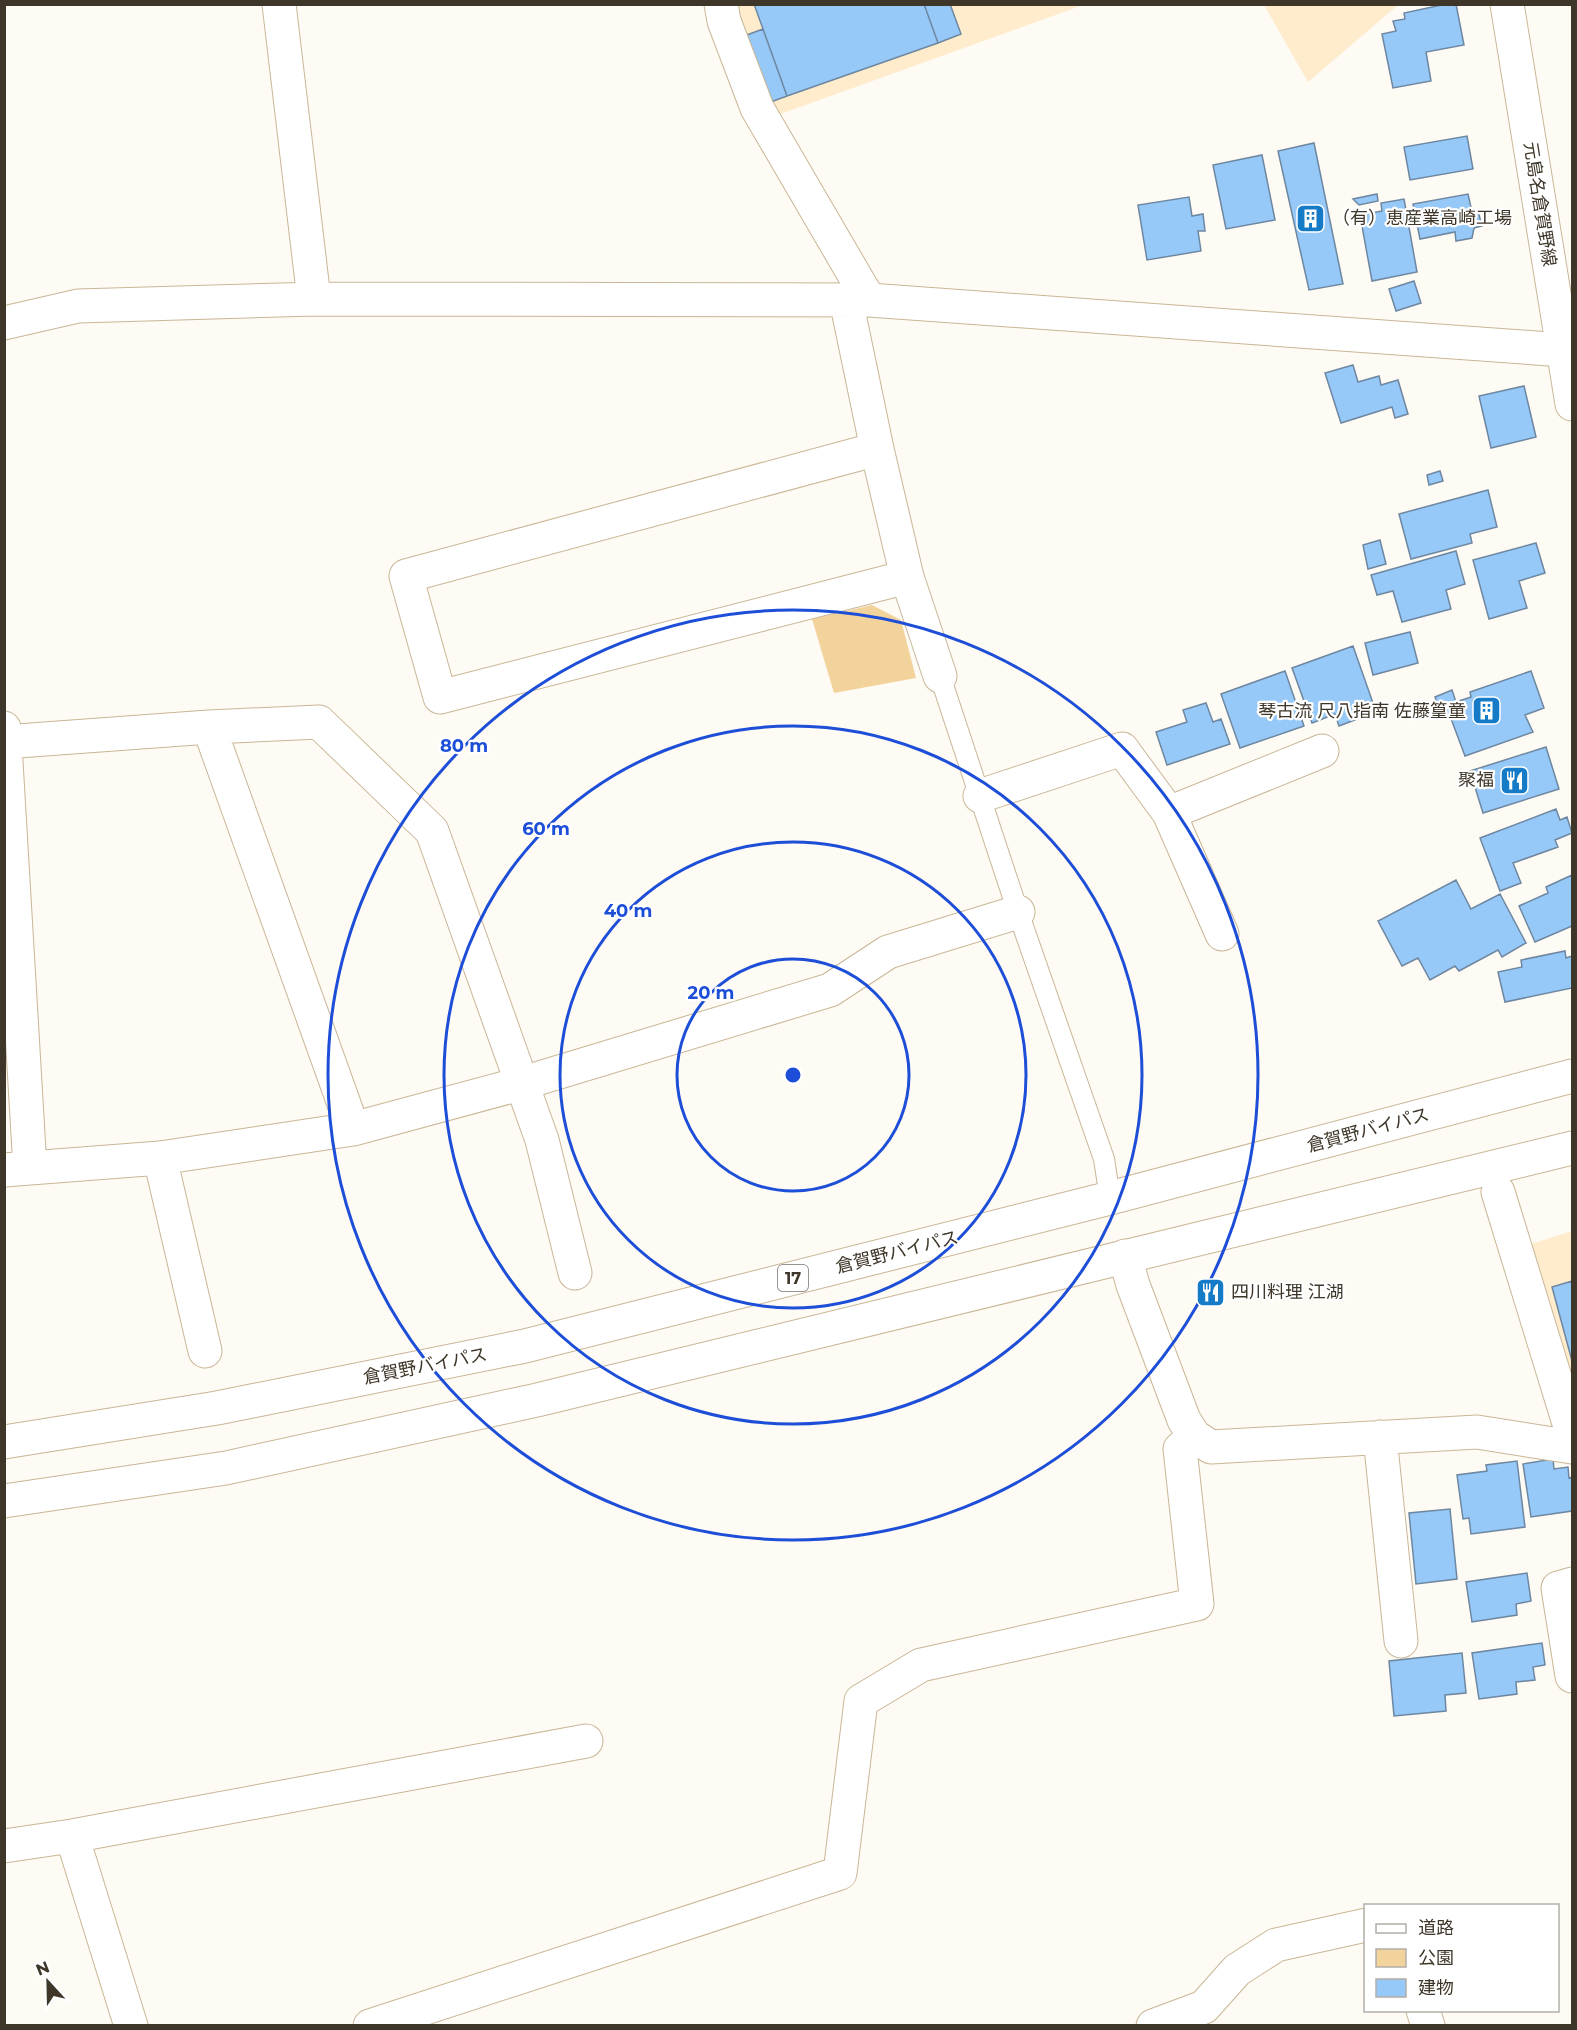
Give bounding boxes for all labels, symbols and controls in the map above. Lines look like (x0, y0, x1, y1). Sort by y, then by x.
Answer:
street label: 元島名倉賀野線 (1519, 140, 1561, 268)
building icon: （有）恵産業高崎工場 (1295, 202, 1327, 234)
place label: （有）恵産業高崎工場 (1332, 207, 1512, 229)
building icon: 琴古流 尺八指南 佐藤篁童 (1471, 695, 1503, 727)
place label: 琴古流 尺八指南 佐藤篁童 (1259, 700, 1466, 722)
text: 80 m (440, 735, 488, 757)
restaurant icon: 聚福 (1499, 764, 1531, 796)
place label: 聚福 (1458, 769, 1494, 791)
text: 60 m (522, 818, 570, 840)
text: 40 m (604, 900, 652, 922)
text: 20 m (688, 982, 734, 1004)
centre of rings (783, 1065, 803, 1085)
street label: 倉賀野バイパス (1304, 1103, 1432, 1157)
street label: 倉賀野バイパス (833, 1226, 961, 1278)
road number: 17 (778, 1265, 808, 1291)
restaurant icon: 四川料理 江湖 (1194, 1276, 1226, 1308)
place label: 四川料理 江湖 (1231, 1281, 1344, 1303)
street label: 倉賀野バイパス (361, 1343, 489, 1389)
legend (1364, 1904, 1559, 2012)
text: 道路 (1418, 1917, 1454, 1939)
text: 公園 (1418, 1947, 1454, 1969)
north arrow (18, 1952, 78, 2012)
text: N (33, 1957, 52, 1980)
text: 建物 (1418, 1977, 1454, 1999)

